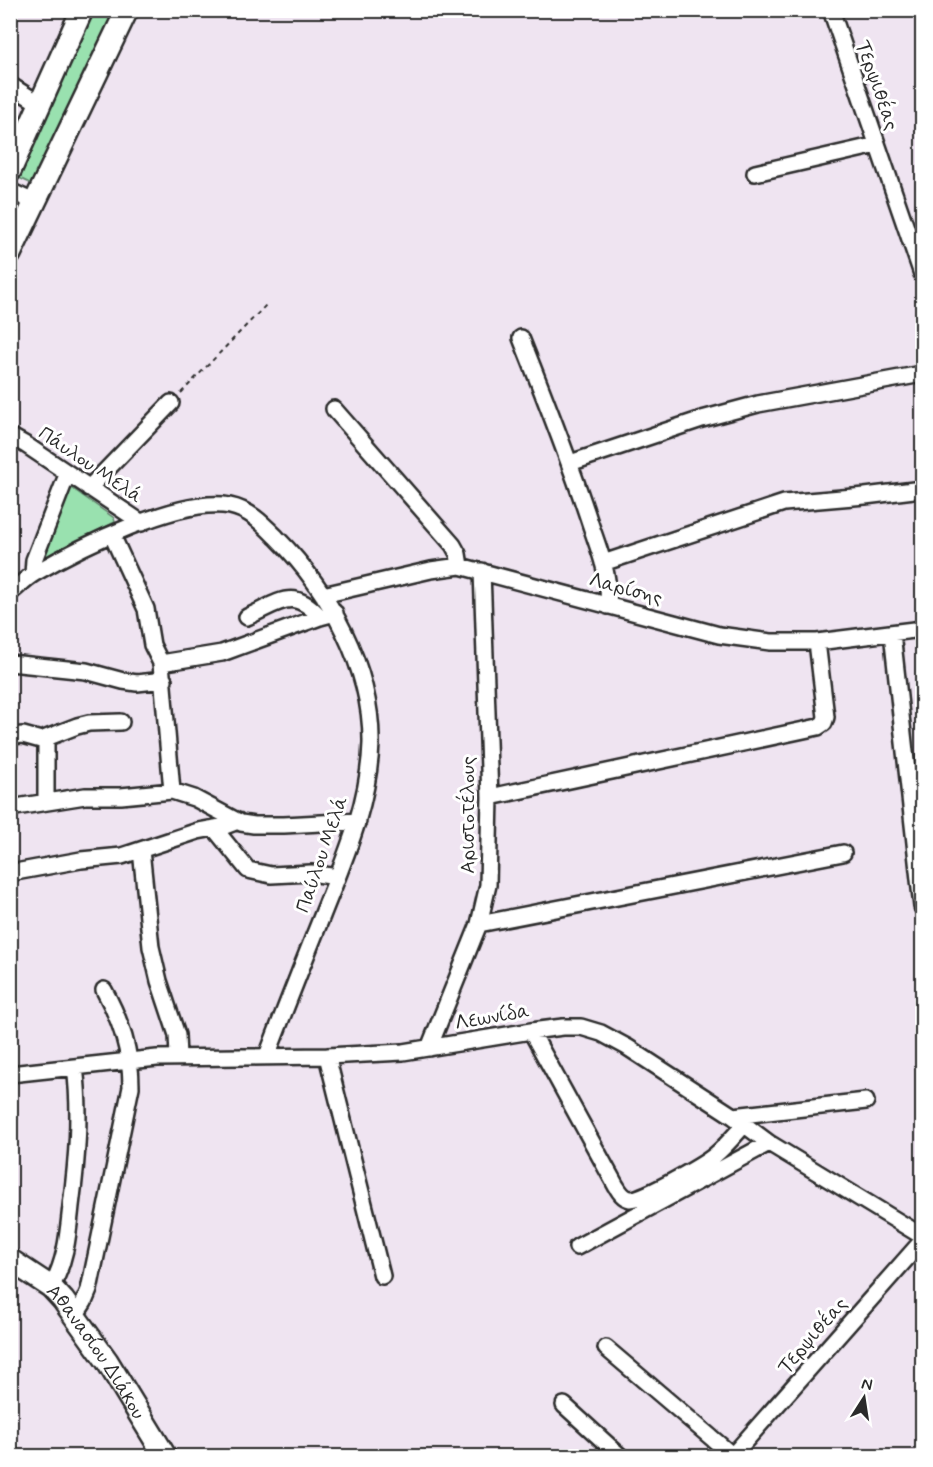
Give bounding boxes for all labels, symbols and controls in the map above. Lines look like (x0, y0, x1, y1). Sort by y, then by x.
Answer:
street label: Τερψιθέας (849, 37, 905, 134)
street label: Πάυλου Μελά (33, 420, 148, 510)
street label: Λαρίσης (586, 567, 666, 612)
street label: Αριστοτέλους (455, 756, 482, 874)
street label: Παύλου Μελά (290, 792, 355, 916)
street label: Λεωνίδα (453, 998, 532, 1037)
street label: Αθανασίου Διάκου (40, 1279, 151, 1425)
street label: Τερψιθέας (772, 1292, 854, 1380)
north arrow (834, 1368, 894, 1428)
text: N (859, 1373, 874, 1396)

